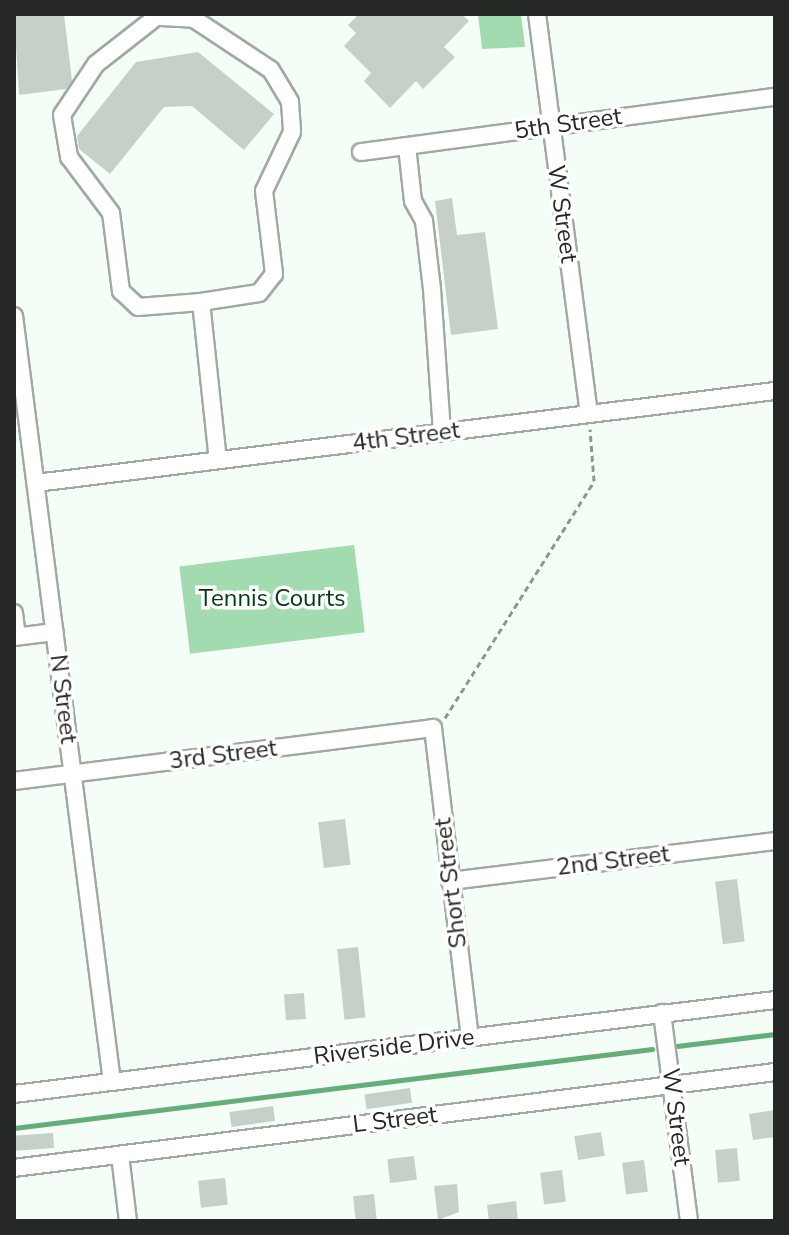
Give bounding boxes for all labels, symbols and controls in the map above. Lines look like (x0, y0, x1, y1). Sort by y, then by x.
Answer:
street label: 5th Street (512, 102, 624, 146)
street label: W Street (541, 163, 583, 265)
street label: 4th Street (351, 416, 461, 458)
park label: Tennis Courts (198, 585, 346, 613)
street label: N Street (43, 653, 83, 745)
street label: 3rd Street (167, 734, 279, 776)
street label: Short Street (429, 816, 473, 950)
street label: 2nd Street (555, 840, 671, 882)
street label: Riverside Drive (312, 1023, 476, 1071)
street label: W Street (656, 1067, 696, 1167)
street label: L Street (351, 1101, 439, 1139)

